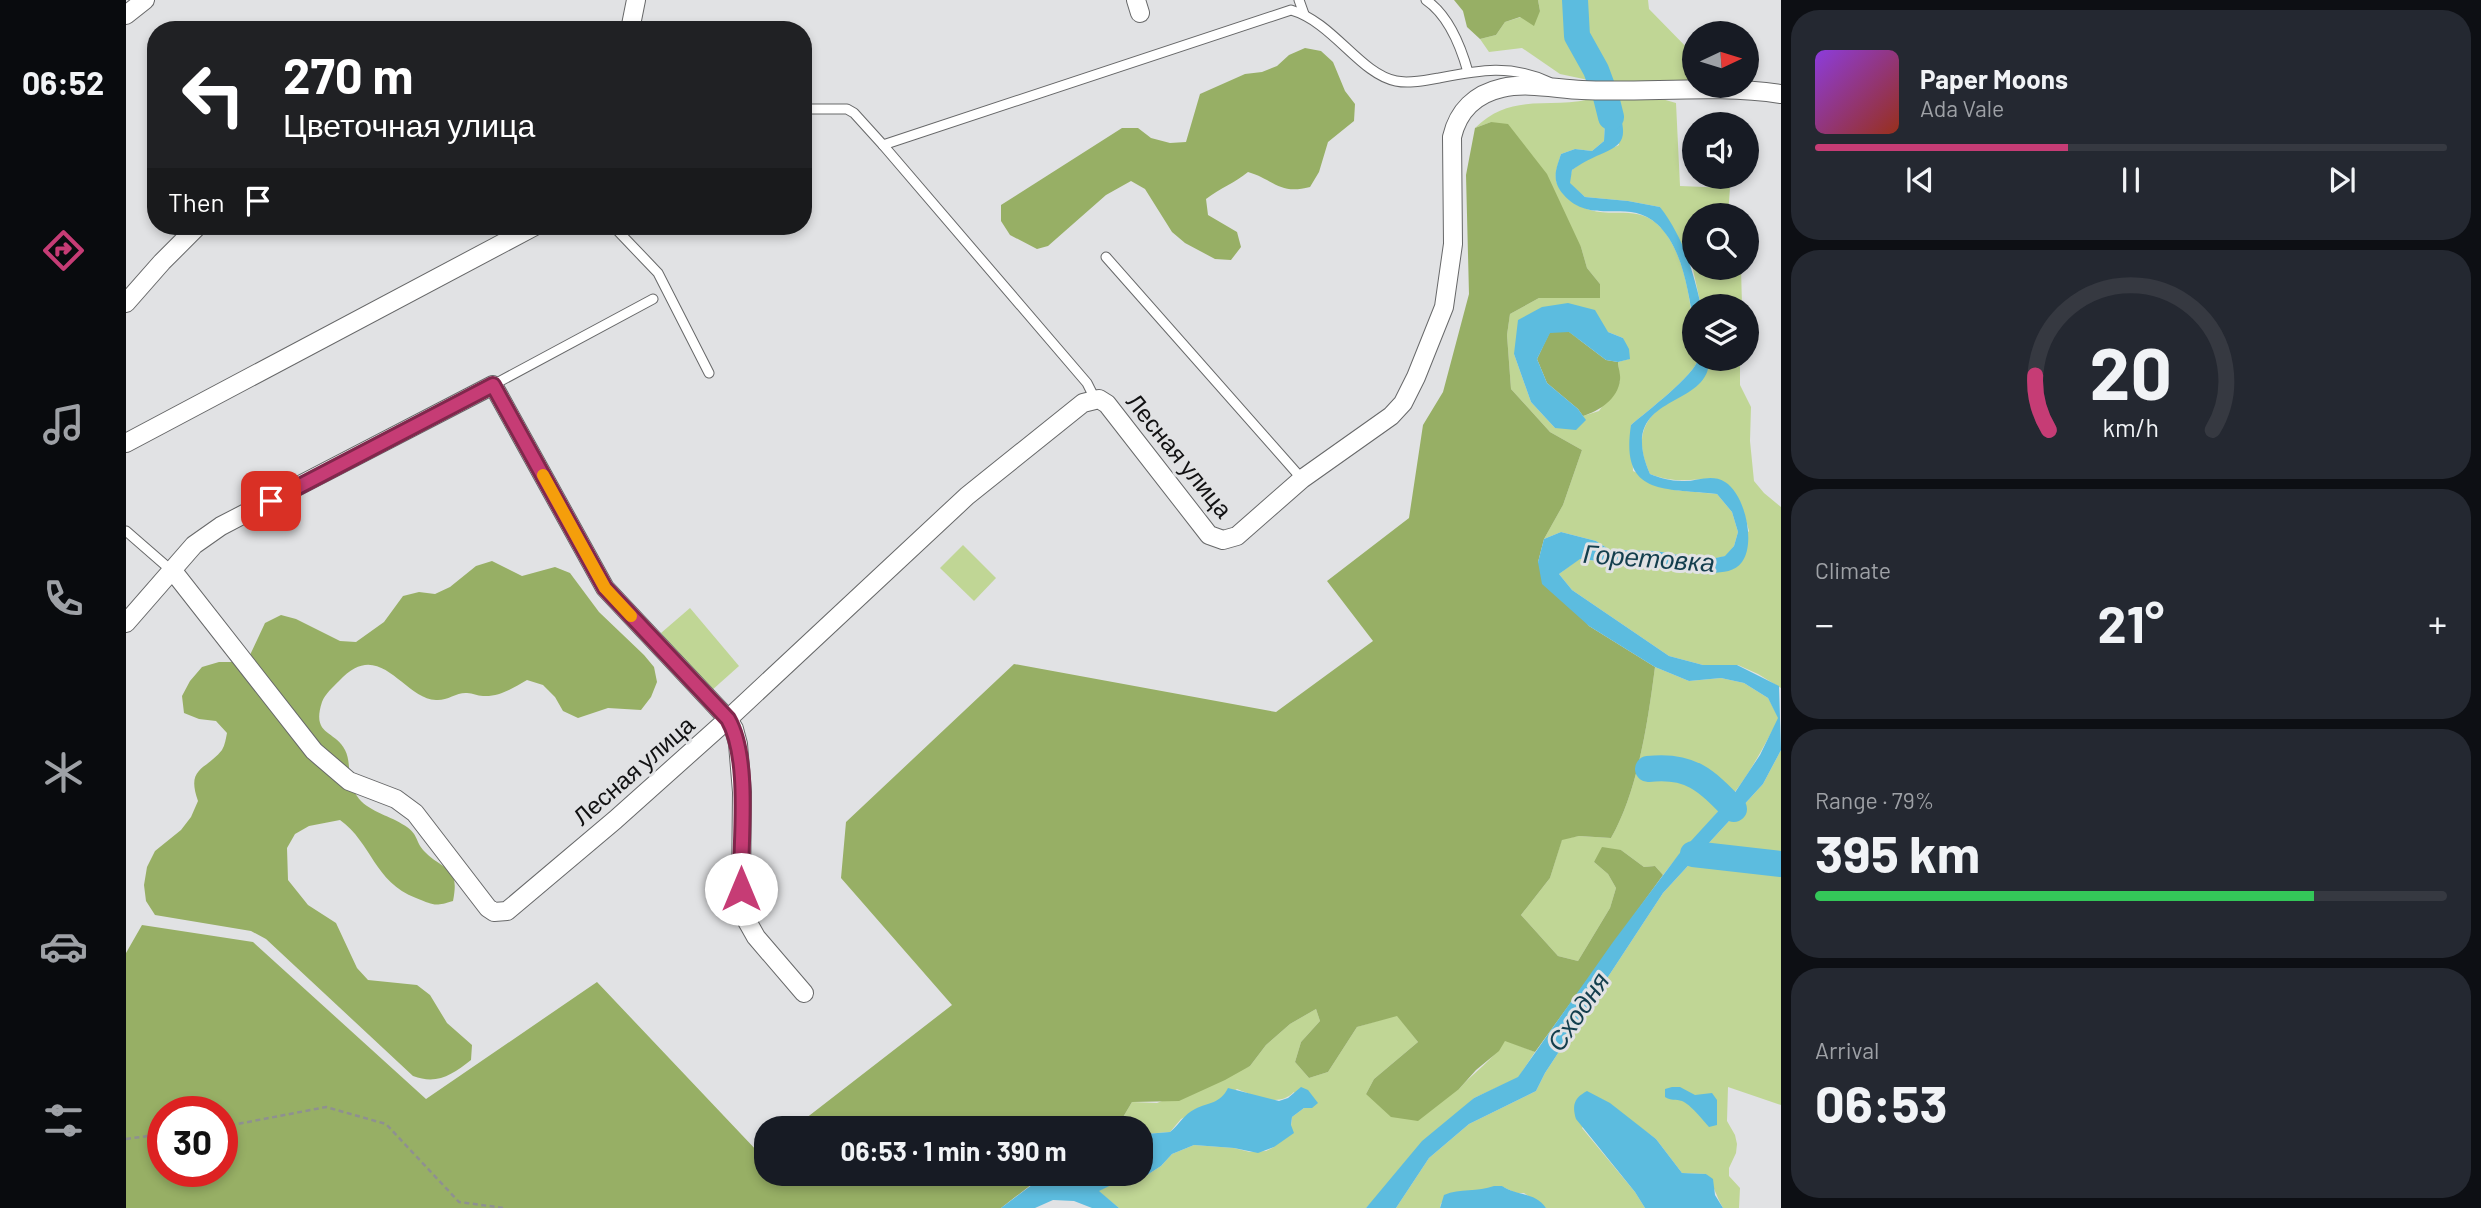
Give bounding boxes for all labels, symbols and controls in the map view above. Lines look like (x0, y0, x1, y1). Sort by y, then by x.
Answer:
north arrow (1682, 21, 1759, 98)
map controls (1682, 21, 1759, 371)
text: 270 m (283, 45, 413, 104)
icon: left (168, 49, 259, 140)
text: 06:52 (22, 63, 104, 101)
text: Paper Moons (1920, 63, 2068, 94)
text: Ada Vale (1920, 94, 2004, 122)
text: Цветочная улица (283, 105, 535, 143)
button: sound (1682, 112, 1759, 189)
icon: previous (1901, 161, 1939, 199)
icon: pause (2112, 161, 2150, 199)
icon: next (2323, 161, 2361, 199)
icon: arrive (239, 182, 277, 220)
text: Then (168, 186, 225, 217)
button: search (1682, 203, 1759, 280)
icon: directions (39, 226, 88, 275)
button: layers (1682, 294, 1759, 371)
text: 20 (2090, 328, 2172, 416)
street label: Лесная улица (1121, 387, 1239, 523)
icon: music (39, 400, 88, 449)
text: km/h (2103, 412, 2159, 442)
pin (241, 471, 301, 531)
icon: arrive (252, 482, 290, 520)
water label: Горетовка (1582, 537, 1716, 577)
text: Climate (1815, 556, 1891, 584)
icon: phone (39, 574, 88, 623)
text: 21° (2098, 591, 2164, 653)
text: − (1815, 600, 1834, 646)
text: + (2428, 600, 2447, 646)
street label: Лесная улица (566, 709, 700, 831)
icon: climate (39, 748, 88, 797)
text: Range · 79% (1815, 786, 1934, 814)
text: 395 km (1815, 821, 1980, 883)
position arrow (704, 852, 778, 926)
icon: car (39, 922, 88, 971)
water label: Сходня (1539, 966, 1615, 1056)
text: Arrival (1815, 1036, 1879, 1064)
text: 06:53 (1815, 1071, 1948, 1133)
icon: filters (39, 1096, 88, 1145)
speed limit sign: 30 (147, 1096, 238, 1187)
text: 06:53 · 1 min · 390 m (841, 1135, 1066, 1166)

